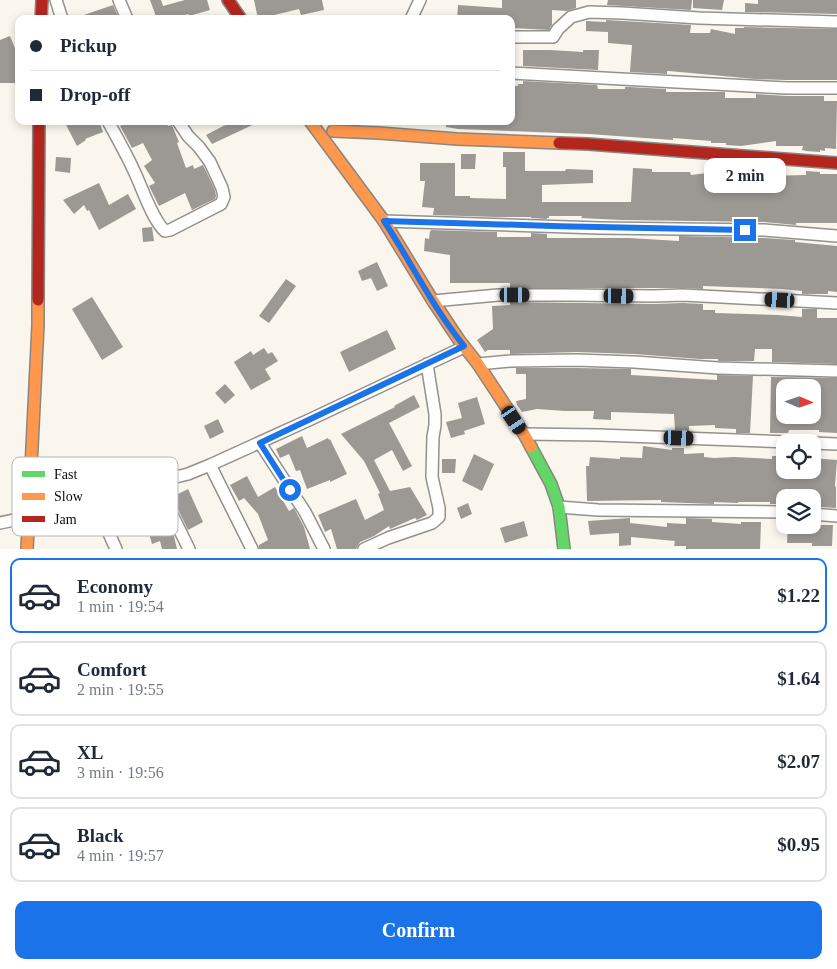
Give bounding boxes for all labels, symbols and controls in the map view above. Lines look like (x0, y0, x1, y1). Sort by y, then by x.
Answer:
text: Pickup (60, 35, 117, 56)
text: Drop-off (60, 84, 130, 105)
callout: 2 min (704, 158, 786, 192)
text: 2 min (726, 167, 764, 184)
route end (734, 219, 756, 241)
car (500, 288, 530, 303)
car (603, 288, 634, 304)
car (764, 292, 795, 308)
north arrow (776, 379, 821, 424)
map controls (776, 379, 821, 534)
car (499, 403, 528, 437)
car (663, 430, 694, 446)
button: locate (776, 434, 821, 479)
legend (12, 457, 178, 536)
text: Fast (54, 467, 77, 482)
route start (279, 479, 301, 501)
text: Slow (54, 489, 84, 504)
button: layers (776, 489, 821, 534)
text: Jam (54, 512, 77, 527)
icon: car (17, 573, 62, 618)
text: Economy (77, 576, 153, 597)
text: $1.22 (777, 585, 820, 606)
text: 1 min · 19:54 (77, 598, 164, 615)
icon: car (17, 656, 62, 701)
text: Comfort (77, 659, 147, 680)
text: $1.64 (777, 668, 820, 689)
text: 2 min · 19:55 (77, 681, 164, 698)
icon: car (17, 739, 62, 784)
text: XL (77, 742, 103, 763)
text: $2.07 (777, 751, 820, 772)
text: 3 min · 19:56 (77, 764, 164, 781)
icon: car (17, 822, 62, 867)
text: Black (77, 825, 123, 846)
text: $0.95 (777, 834, 820, 855)
text: 4 min · 19:57 (77, 847, 164, 864)
button: Confirm (15, 901, 822, 959)

